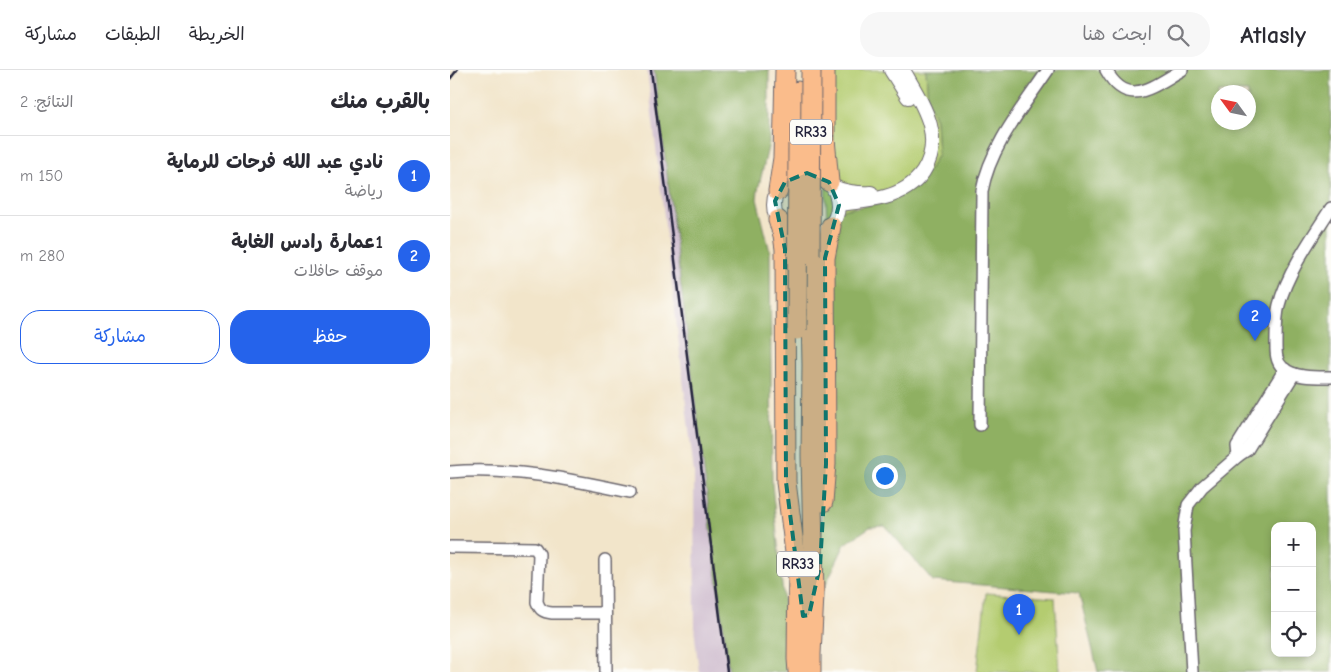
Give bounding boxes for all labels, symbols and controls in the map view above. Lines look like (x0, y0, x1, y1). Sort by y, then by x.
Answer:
search box (860, 12, 1210, 57)
icon: search (1164, 21, 1192, 49)
text: Atlasly (1240, 21, 1306, 49)
text: ابحث هنا (1082, 23, 1152, 45)
text: مشاركة (25, 24, 77, 45)
text: الطبقات (105, 24, 161, 45)
text: الخريطة (189, 24, 245, 45)
north arrow (1211, 85, 1256, 130)
text: بالقرب منك (330, 89, 430, 113)
text: النتائج: 2 (20, 93, 74, 111)
road number: RR33 (790, 120, 832, 144)
text: نادي عبد الله فرحات للرماية (167, 151, 383, 173)
text: 150 m (20, 167, 63, 185)
text: 1 (411, 167, 417, 185)
text: رياضة (345, 182, 383, 200)
text: 1عمارة رادس الغابة (231, 231, 383, 253)
text: 280 m (20, 247, 65, 265)
text: 2 (410, 247, 418, 265)
text: موقف حافلات (294, 262, 383, 280)
pin: 2 (1239, 300, 1271, 341)
button: مشاركة (20, 310, 220, 364)
button: حفظ (230, 310, 430, 364)
your location (872, 463, 898, 489)
map controls (1271, 522, 1316, 657)
button: + (1271, 522, 1316, 567)
road number: RR33 (777, 552, 819, 576)
button: − (1271, 567, 1316, 612)
pin: 1 (1003, 594, 1035, 635)
button: locate (1271, 612, 1316, 657)

